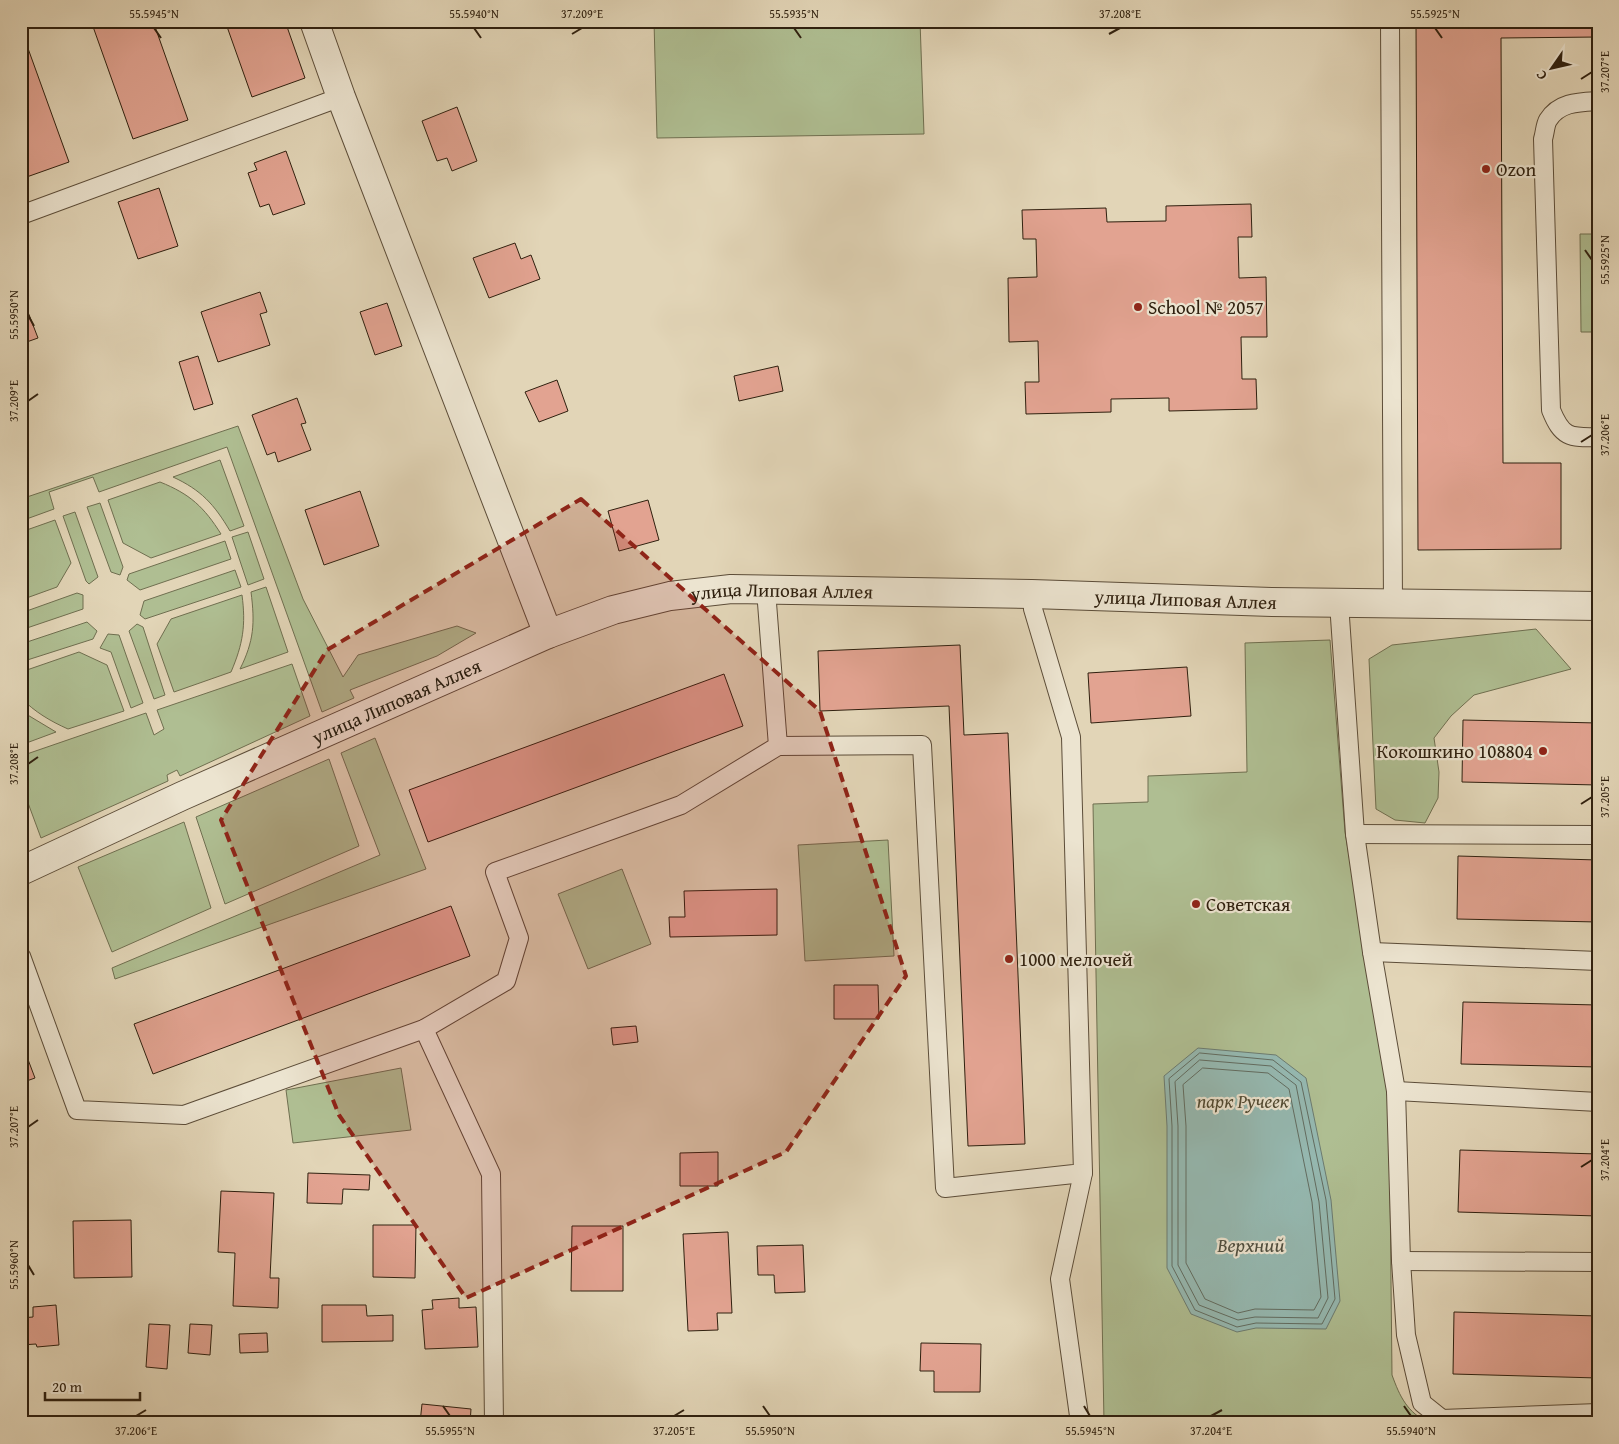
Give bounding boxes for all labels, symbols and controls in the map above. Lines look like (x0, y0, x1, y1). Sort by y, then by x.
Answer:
text: 55.5945°N (129, 5, 179, 22)
text: 55.5940°N (449, 5, 499, 22)
text: 37.209°E (561, 5, 603, 22)
text: 55.5935°N (769, 5, 819, 22)
text: 37.208°E (1099, 5, 1141, 22)
text: 55.5925°N (1410, 5, 1460, 22)
north arrow (1526, 42, 1576, 92)
text: 37.207°E (1596, 51, 1613, 93)
text: С (1531, 66, 1552, 84)
place label: Ozon (1496, 155, 1537, 183)
marker: Ozon (1480, 163, 1492, 175)
text: 55.5925°N (1596, 235, 1613, 285)
text: 55.5950°N (5, 290, 22, 340)
place label: School № 2057 (1148, 293, 1264, 321)
marker: School № 2057 (1132, 301, 1144, 313)
text: 37.209°E (5, 380, 22, 422)
text: 37.206°E (1596, 414, 1613, 456)
street label: улица Липовая Аллея (688, 575, 874, 608)
street label: улица Липовая Аллея (1093, 582, 1277, 616)
street label: улица Липовая Аллея (306, 651, 486, 751)
place label: Кокошкино 108804 (1377, 737, 1533, 765)
text: 37.208°E (5, 743, 22, 785)
marker: Кокошкино 108804 (1537, 745, 1549, 757)
text: 37.205°E (1596, 776, 1613, 818)
place label: Советская (1206, 890, 1291, 918)
marker: Советская (1190, 898, 1202, 910)
place label: 1000 мелочей (1019, 945, 1133, 973)
marker: 1000 мелочей (1003, 953, 1015, 965)
park label: парк Ручеек (1197, 1087, 1289, 1115)
text: 37.207°E (5, 1106, 22, 1148)
text: 37.204°E (1596, 1139, 1613, 1181)
water label: Верхний (1216, 1230, 1285, 1259)
text: 55.5960°N (5, 1240, 22, 1290)
scale bar (45, 1369, 140, 1401)
text: 20 m (52, 1376, 83, 1397)
text: 37.206°E (115, 1422, 157, 1439)
text: 55.5955°N (425, 1422, 475, 1439)
text: 37.205°E (653, 1422, 695, 1439)
text: 55.5950°N (745, 1422, 795, 1439)
text: 55.5945°N (1065, 1422, 1115, 1439)
text: 37.204°E (1190, 1422, 1232, 1439)
text: 55.5940°N (1386, 1422, 1436, 1439)

